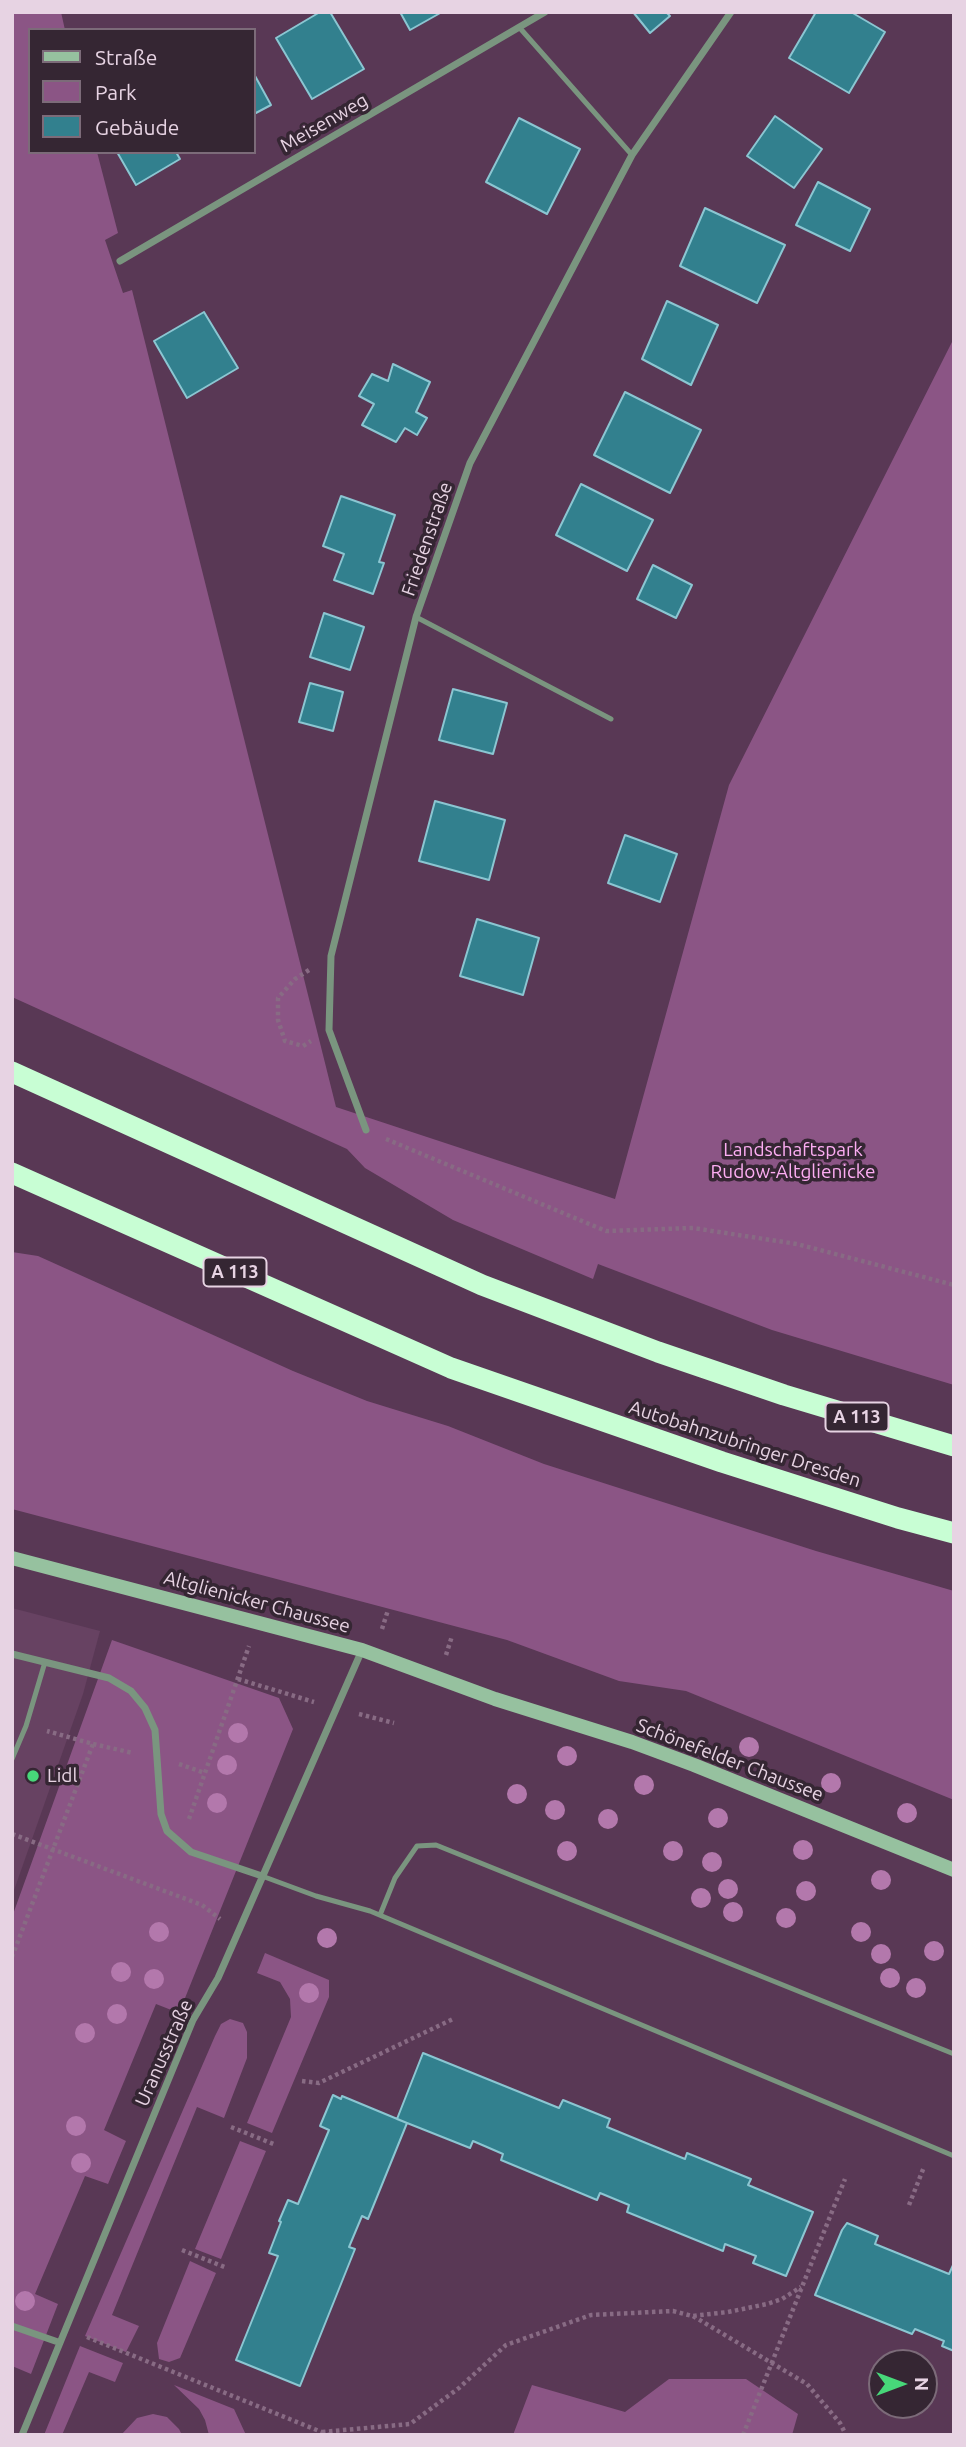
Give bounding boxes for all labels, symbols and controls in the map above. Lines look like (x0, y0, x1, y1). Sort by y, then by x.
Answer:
legend (28, 28, 256, 154)
text: Straße (95, 45, 157, 69)
text: Park (95, 80, 137, 104)
street label: Meisenweg (276, 89, 372, 157)
text: Gebäude (95, 115, 179, 139)
street label: Friedenstraße (397, 479, 457, 599)
park label: Landschaftspark Rudow-Altglienicke (711, 1139, 875, 1183)
road number: A 113 (204, 1258, 266, 1287)
street label: Autobahnzubringer Dresden (626, 1396, 864, 1492)
road number: A 113 (826, 1402, 888, 1432)
street label: Altglienicker Chaussee (161, 1566, 353, 1638)
street label: Schönefelder Chaussee (633, 1714, 827, 1806)
place label: Lidl (47, 1765, 77, 1787)
marker: Lidl (25, 1768, 41, 1784)
street label: Uranusstraße (130, 1996, 198, 2110)
north arrow (868, 2349, 938, 2419)
text: N (911, 2377, 933, 2391)

